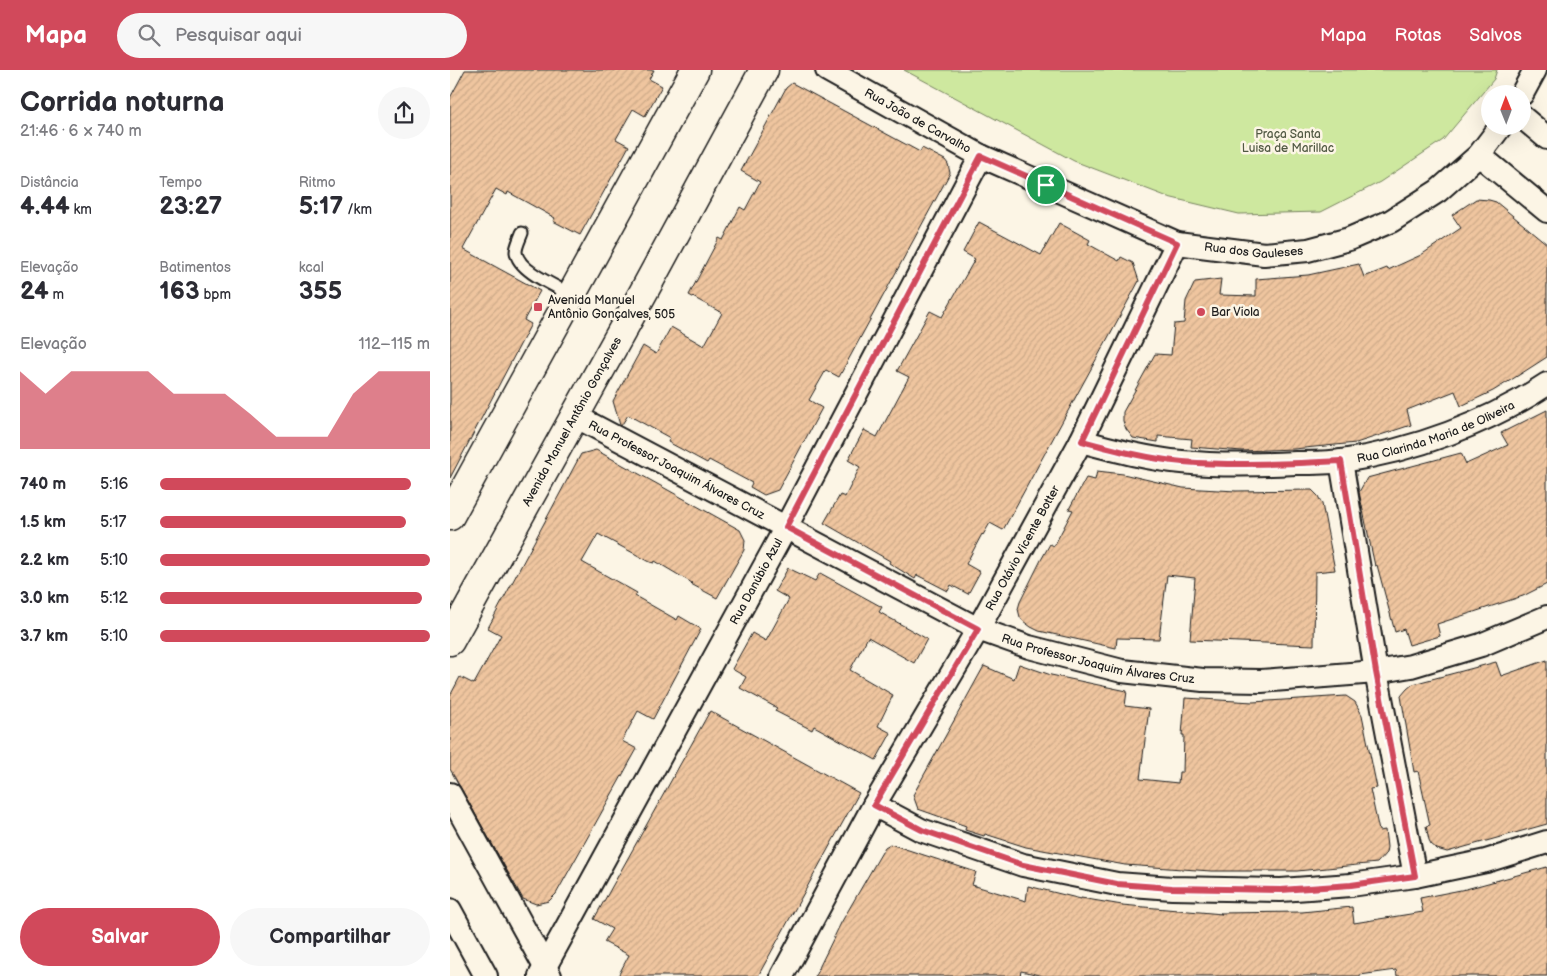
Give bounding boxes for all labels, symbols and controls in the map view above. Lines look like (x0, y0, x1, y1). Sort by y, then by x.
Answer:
search box (117, 13, 467, 58)
text: Mapa (25, 21, 87, 50)
icon: search (135, 21, 163, 49)
text: Pesquisar aqui (175, 24, 302, 47)
text: Mapa (1320, 25, 1366, 46)
text: Rotas (1394, 25, 1441, 46)
text: Salvos (1469, 25, 1522, 46)
street label: Rua João de Carvalho (862, 85, 974, 157)
north arrow (1481, 85, 1531, 135)
map controls (1481, 85, 1531, 135)
text: Corrida noturna (20, 86, 225, 119)
button: share (378, 87, 430, 139)
text: 21:46 · 6 × 740 m (20, 122, 142, 141)
park label: Praça Santa Luisa de Marillac (1242, 127, 1334, 156)
pin (1025, 164, 1067, 206)
icon: arrive (1032, 171, 1060, 199)
text: Distância (20, 174, 79, 191)
text: Tempo (159, 174, 202, 191)
text: Ritmo (299, 174, 336, 191)
text: 4.44 (20, 191, 70, 222)
text: 23:27 (159, 191, 222, 222)
text: 5:17 (299, 191, 343, 222)
text: km (70, 201, 92, 218)
text: /km (343, 201, 372, 218)
street label: Rua dos Gauleses (1203, 239, 1304, 262)
text: Elevação (20, 259, 78, 276)
text: Batimentos (159, 259, 231, 276)
text: kcal (299, 259, 324, 276)
text: 24 (20, 276, 49, 307)
text: 163 (159, 276, 200, 307)
text: 355 (299, 276, 342, 307)
text: m (49, 286, 64, 303)
text: bpm (200, 286, 231, 303)
place label: Avenida Manuel Antônio Gonçalves, 505 (548, 293, 675, 322)
marker: Avenida Manuel Antônio Gonçalves, 505 (532, 301, 544, 313)
place label: Bar Viola (1211, 305, 1260, 320)
marker: Bar Viola (1195, 306, 1207, 318)
text: Elevação (20, 335, 87, 354)
text: 112–115 m (359, 335, 430, 354)
street label: Avenida Manuel Antônio Gonçalves (519, 335, 625, 509)
street label: Rua Clarinda Maria de Oliveira (1356, 398, 1518, 467)
street label: Rua Professor Joaquim Álvares Cruz (586, 417, 767, 523)
text: 740 m (20, 475, 66, 494)
text: 5:16 (100, 475, 128, 494)
street label: Rua Otávio Vicente Botter (982, 482, 1063, 613)
text: 1.5 km (20, 513, 66, 532)
text: 5:17 (100, 513, 126, 532)
street label: Rua Danúbio Azul (727, 536, 786, 627)
text: 2.2 km (20, 551, 69, 570)
text: 5:10 (100, 551, 128, 570)
text: 3.0 km (20, 589, 69, 608)
text: 5:12 (100, 589, 128, 608)
text: 3.7 km (20, 627, 68, 646)
text: 5:10 (100, 627, 128, 646)
street label: Rua Professor Joaquim Álvares Cruz (999, 631, 1195, 687)
button: Salvar (20, 908, 220, 966)
button: Compartilhar (230, 908, 430, 966)

